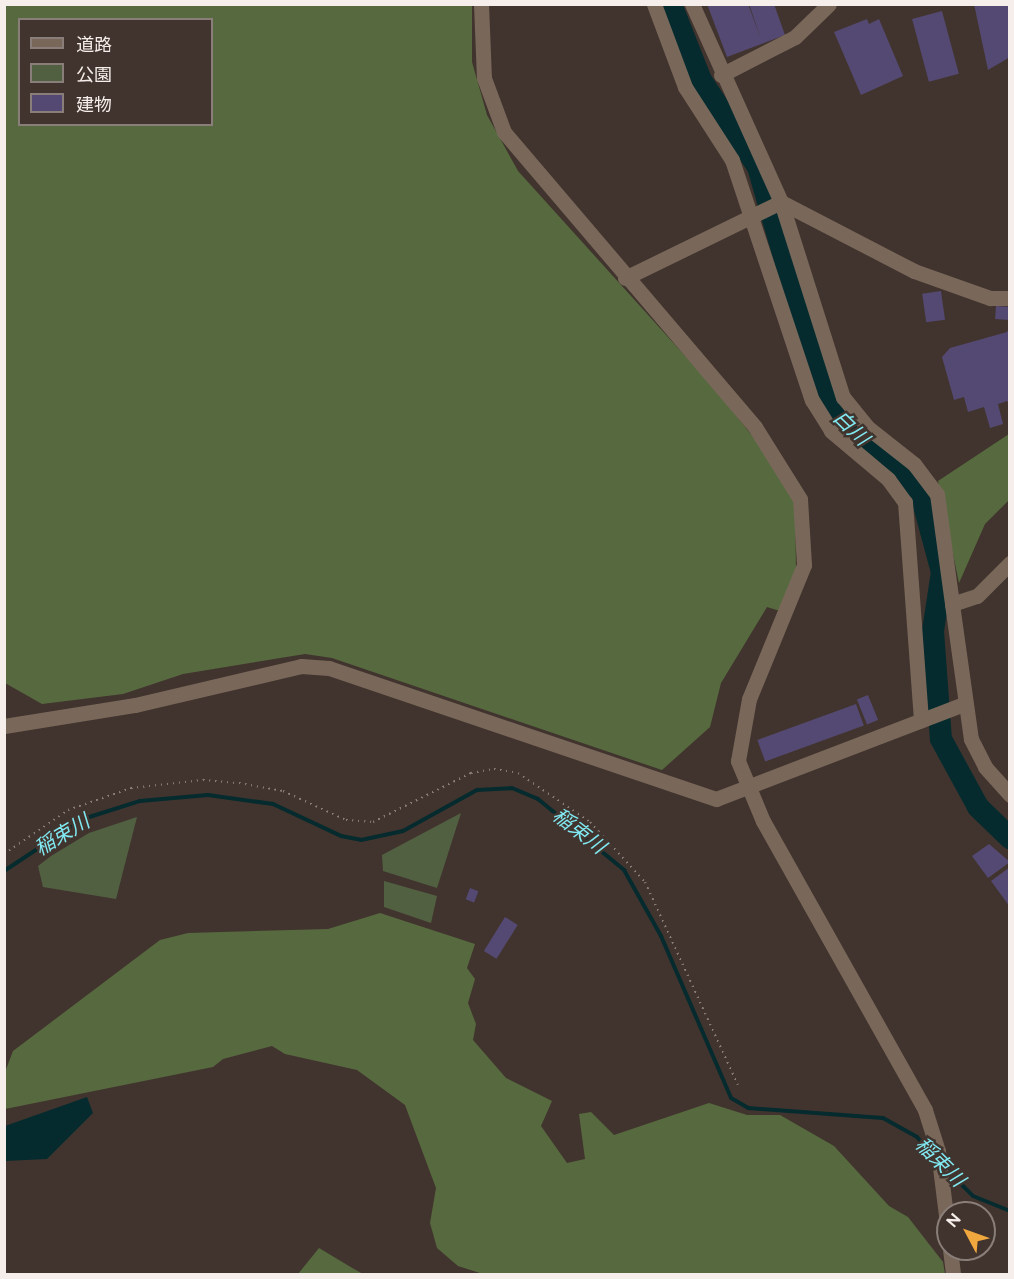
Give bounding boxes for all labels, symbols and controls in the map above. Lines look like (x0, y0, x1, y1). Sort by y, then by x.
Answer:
legend (18, 18, 213, 126)
text: 道路 (76, 34, 112, 55)
text: 公園 (76, 64, 112, 85)
text: 建物 (76, 94, 112, 115)
water label: 白川 (828, 405, 874, 451)
water label: 稲束川 (548, 803, 610, 859)
water label: 稲束川 (30, 809, 94, 861)
water label: 稲束川 (910, 1132, 970, 1192)
north arrow (936, 1201, 996, 1261)
text: N (942, 1209, 965, 1231)

